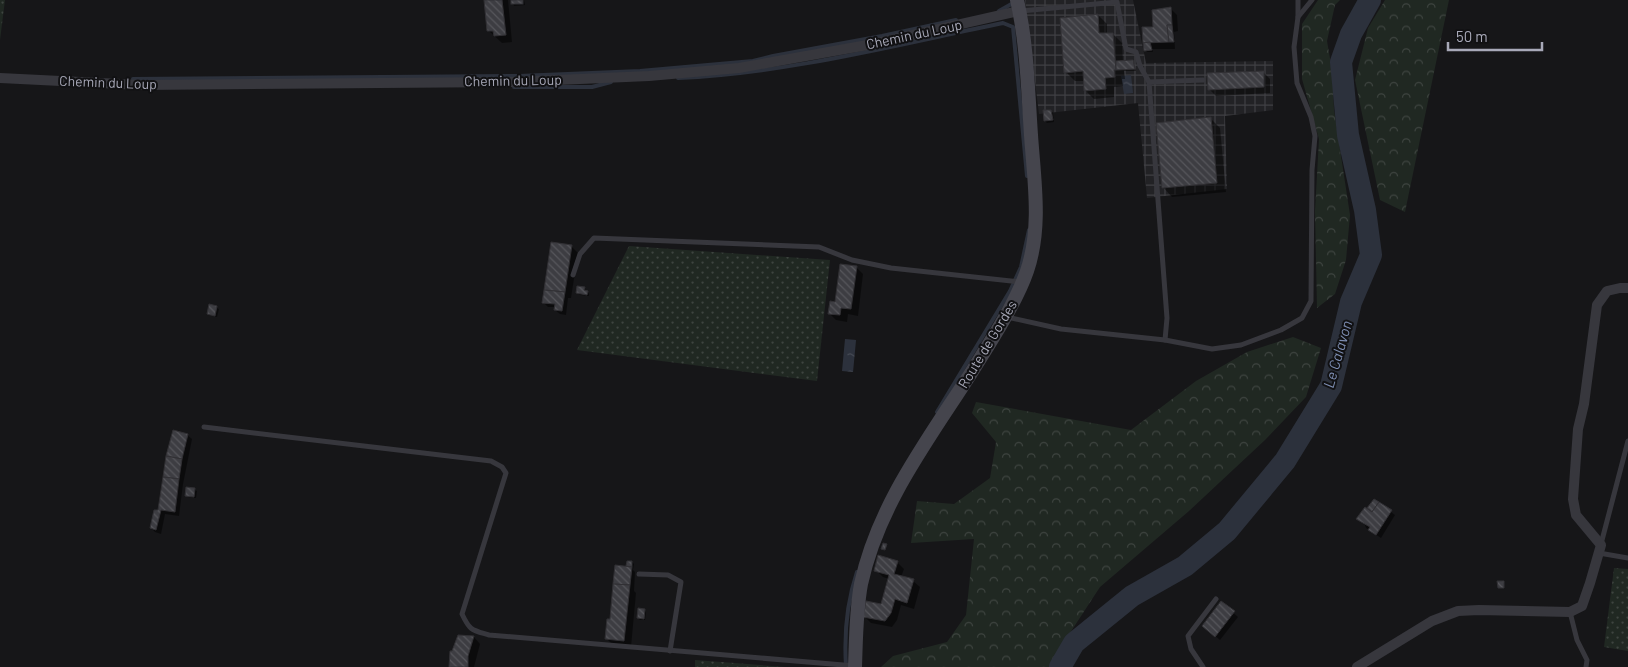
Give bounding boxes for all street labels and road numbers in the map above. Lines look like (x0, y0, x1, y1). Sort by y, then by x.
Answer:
street label: Chemin du Loup (864, 16, 964, 52)
street label: Chemin du Loup (464, 71, 562, 89)
street label: Chemin du Loup (59, 72, 157, 92)
street label: Route de Gordes (954, 297, 1020, 391)

